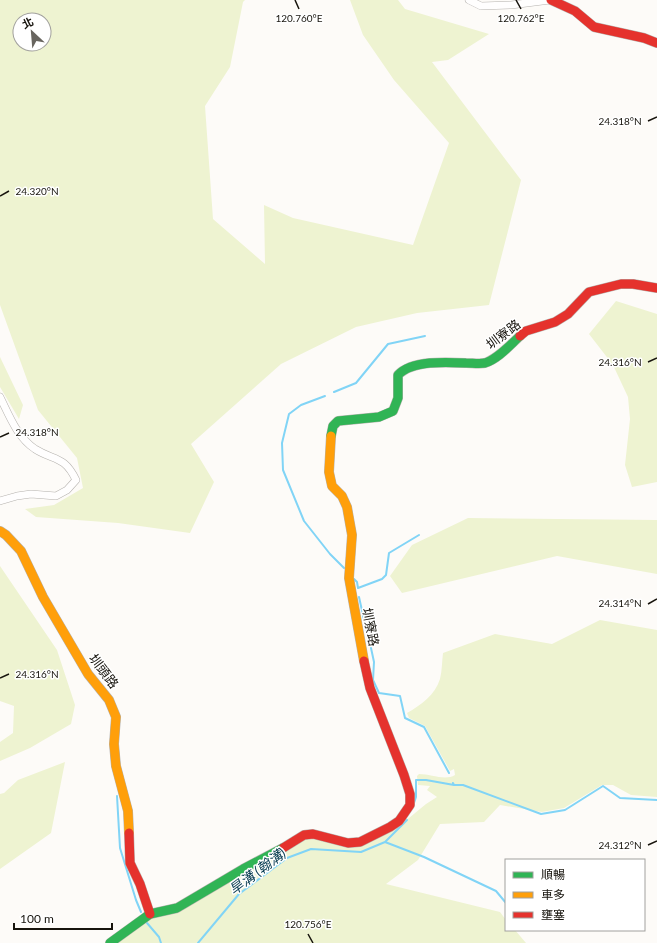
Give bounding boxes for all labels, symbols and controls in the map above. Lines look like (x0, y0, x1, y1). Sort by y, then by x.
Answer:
north arrow (12, 12, 52, 52)
text: 120.760°E (275, 12, 323, 24)
text: 120.762°E (497, 12, 545, 24)
text: 北 (20, 14, 35, 31)
text: 24.318°N (598, 115, 642, 127)
text: 24.320°N (15, 185, 59, 197)
street label: 圳寮路 (483, 316, 523, 352)
text: 24.316°N (598, 356, 642, 368)
text: 24.318°N (15, 426, 59, 438)
text: 24.314°N (598, 597, 642, 609)
street label: 圳寮路 (359, 606, 383, 648)
street label: 圳頭路 (86, 651, 122, 691)
text: 24.316°N (15, 668, 59, 680)
text: 24.312°N (598, 839, 642, 851)
water label: 旱溝 (翰溝) (225, 844, 289, 898)
legend (505, 859, 645, 931)
text: 順暢 (541, 867, 565, 882)
text: 車多 (541, 887, 565, 902)
scale bar (14, 905, 112, 931)
text: 壅塞 (541, 907, 565, 922)
text: 100 m (20, 911, 54, 926)
text: 120.756°E (284, 918, 332, 930)

